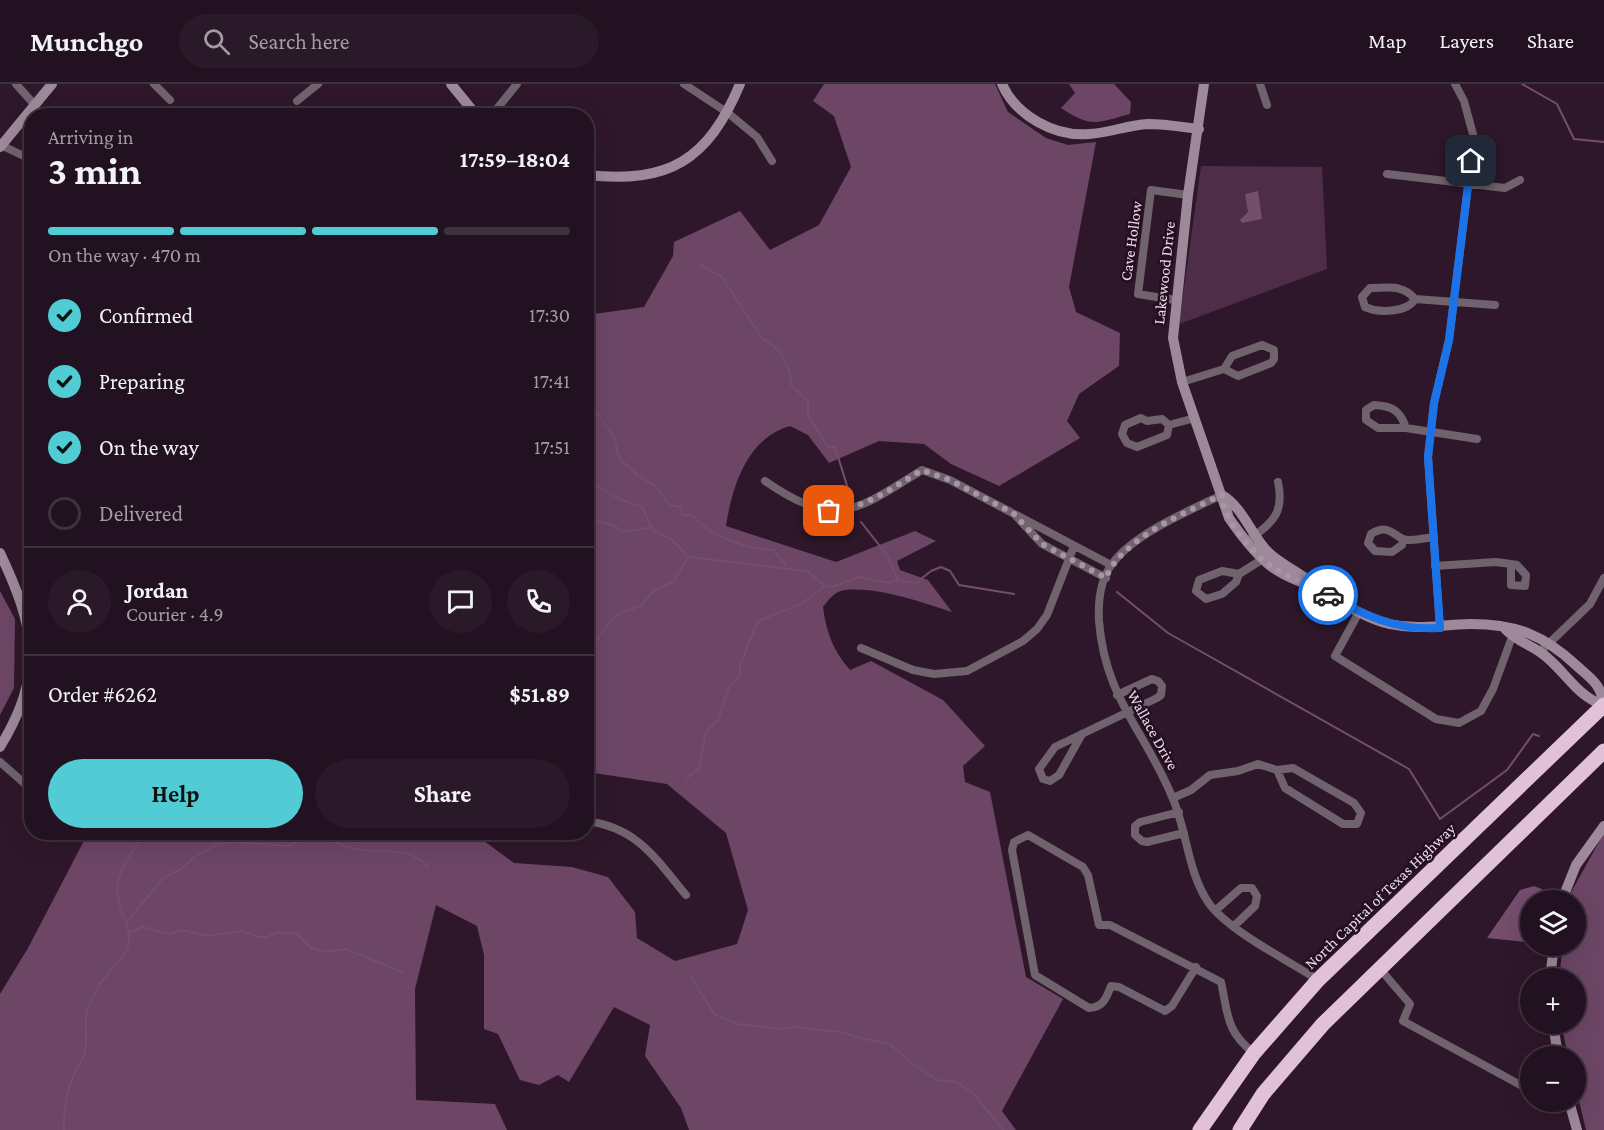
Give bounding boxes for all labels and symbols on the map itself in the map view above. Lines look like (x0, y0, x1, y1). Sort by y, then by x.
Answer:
pin (1445, 135, 1496, 186)
street label: Cave Hollow (1117, 200, 1145, 282)
street label: Lakewood Drive (1150, 221, 1178, 325)
pin (803, 485, 854, 536)
courier (1298, 565, 1358, 625)
street label: Wallace Drive (1124, 687, 1182, 773)
street label: North Capital of Texas Highway (1301, 819, 1460, 973)

